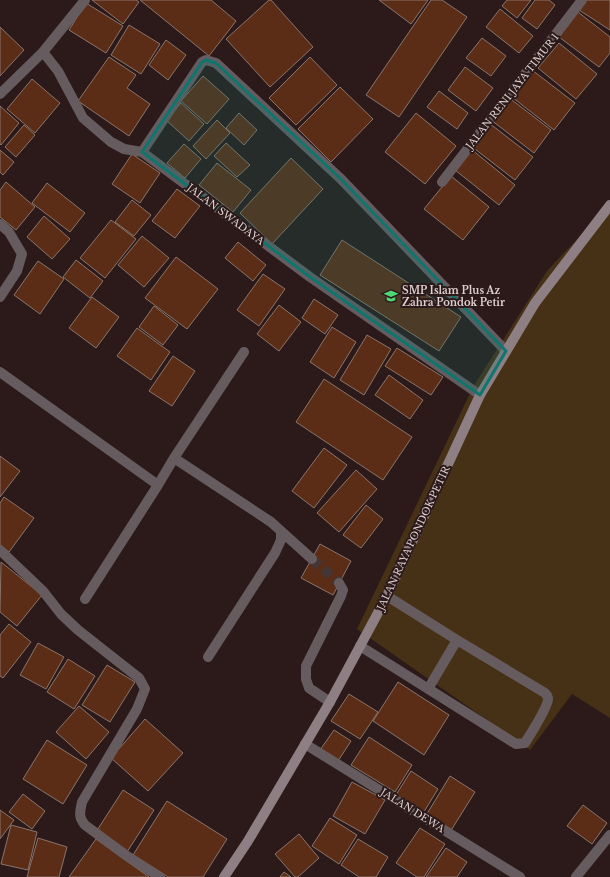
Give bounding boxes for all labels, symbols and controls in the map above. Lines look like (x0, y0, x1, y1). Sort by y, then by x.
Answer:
street label: JALAN RENI JAYA TIMUR 1 (462, 31, 562, 153)
street label: JALAN SWADAYA (183, 180, 267, 248)
place label: SMP Islam Plus Az Zahra Pondok Petir (402, 284, 505, 309)
school or university icon: SMP Islam Plus Az Zahra Pondok Petir (383, 288, 399, 304)
street label: JALAN RAYA PONDOK PETIR (373, 463, 453, 614)
street label: JALAN DEWA (377, 784, 447, 835)

